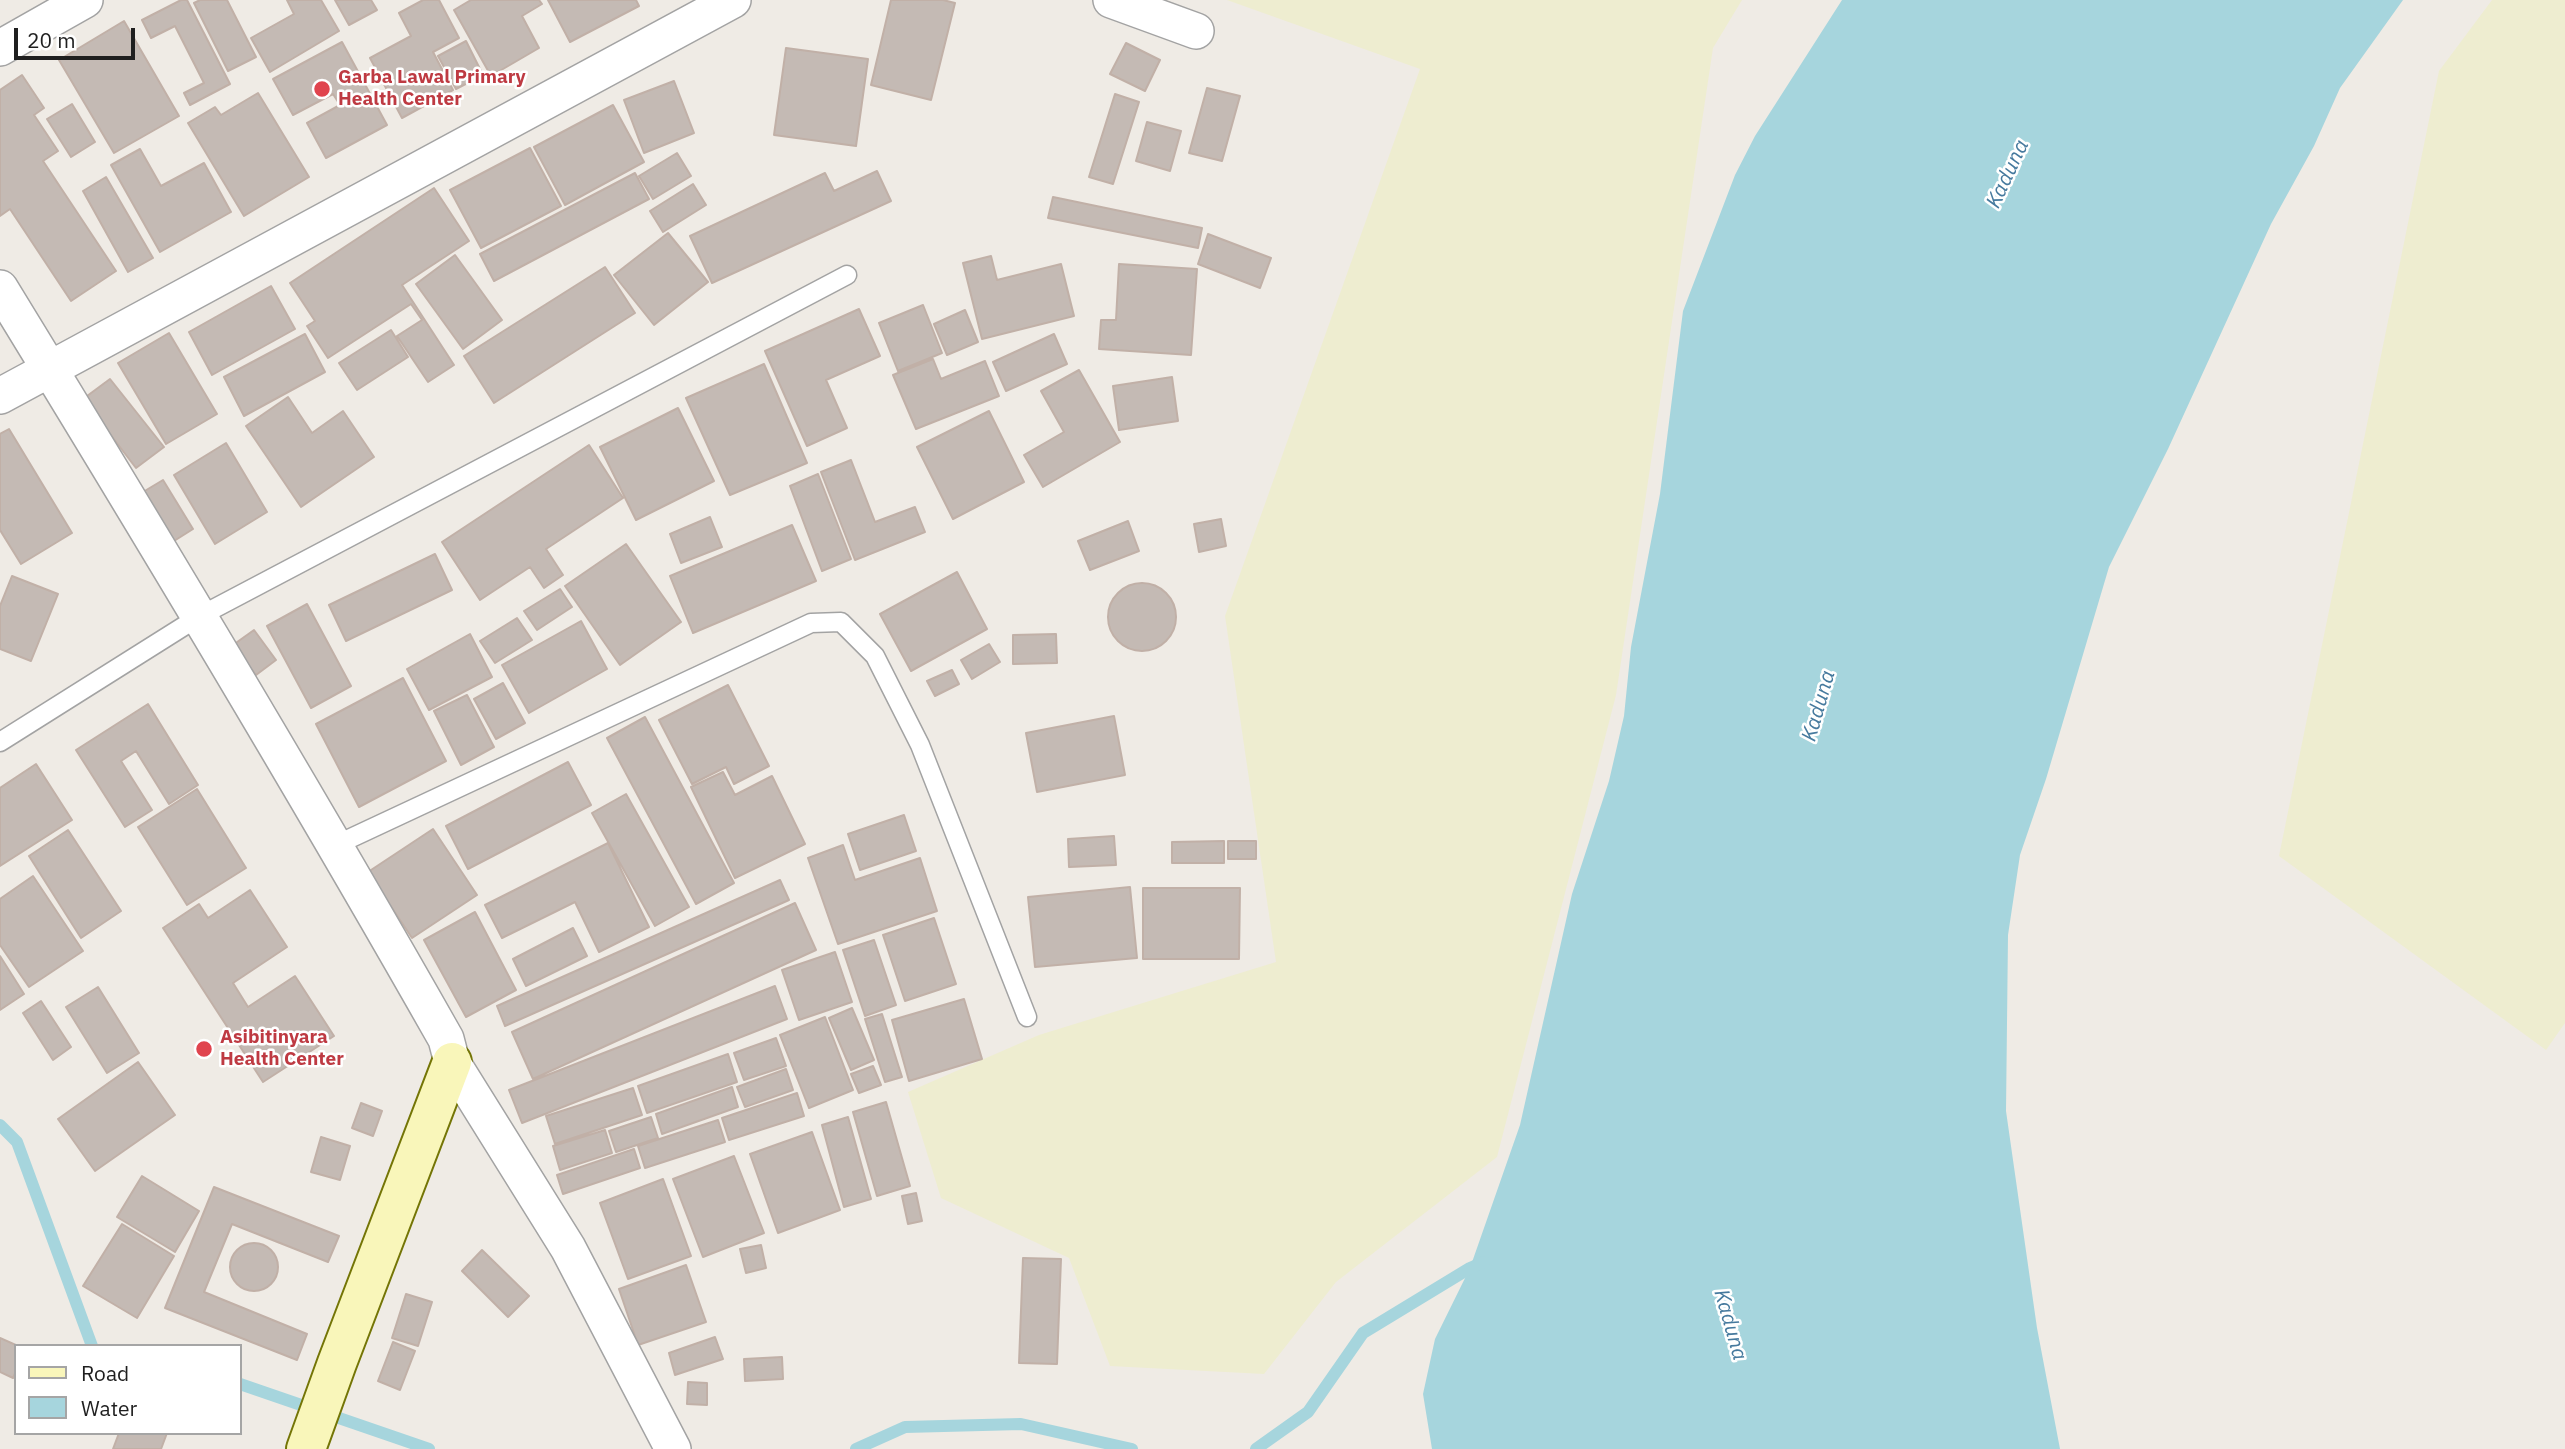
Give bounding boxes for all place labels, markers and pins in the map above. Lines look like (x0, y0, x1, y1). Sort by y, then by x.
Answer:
place label: Garba Lawal Primary Health Center (338, 67, 526, 111)
marker: Garba Lawal Primary Health Center (312, 79, 332, 99)
place label: Asibitinyara Health Center (220, 1027, 344, 1071)
marker: Asibitinyara Health Center (194, 1039, 214, 1059)

